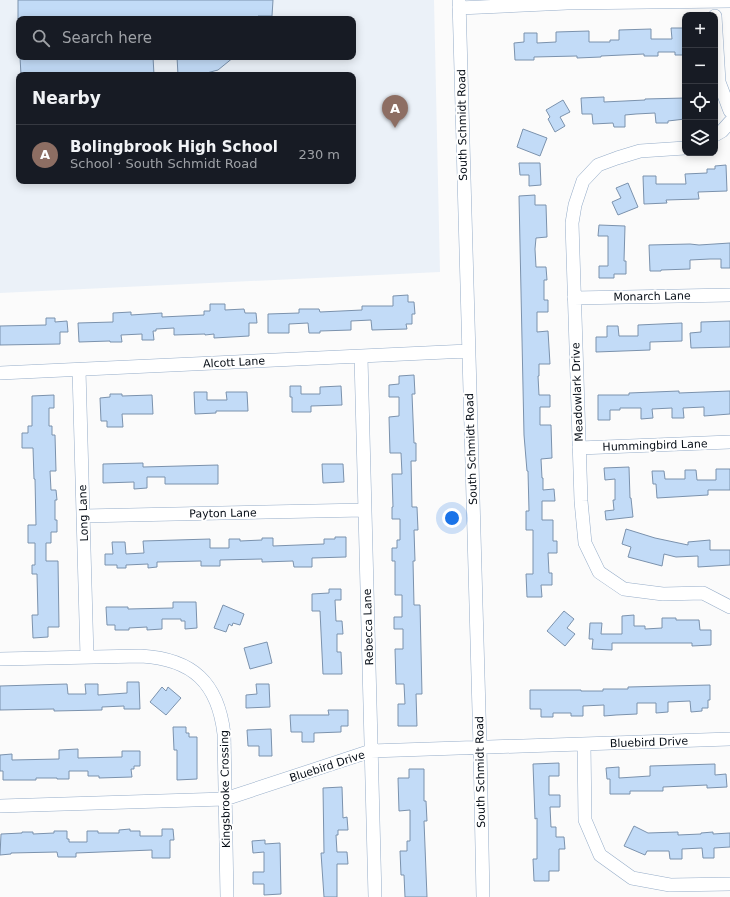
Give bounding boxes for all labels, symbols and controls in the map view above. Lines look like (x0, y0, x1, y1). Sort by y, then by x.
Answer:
map controls (682, 12, 718, 156)
button: + (682, 12, 718, 48)
search box (16, 16, 356, 60)
icon: search (30, 27, 52, 49)
text: Search here (62, 29, 152, 47)
button: − (682, 48, 718, 84)
street label: South Schmidt Road (455, 69, 470, 181)
button: locate (682, 84, 718, 120)
text: Nearby (32, 88, 101, 108)
pin: A (382, 95, 408, 128)
button: layers (682, 120, 718, 156)
text: Bolingbrook High School (70, 138, 278, 156)
text: A (40, 147, 50, 162)
text: 230 m (298, 147, 340, 162)
text: School · South Schmidt Road (70, 156, 257, 171)
street label: Monarch Lane (613, 289, 691, 304)
street label: Meadowlark Drive (569, 342, 586, 442)
street label: Alcott Lane (203, 354, 266, 371)
street label: South Schmidt Road (463, 393, 480, 505)
street label: Hummingbird Lane (602, 437, 708, 454)
street label: Long Lane (76, 484, 91, 542)
street label: Payton Lane (189, 506, 257, 521)
your location (442, 508, 462, 528)
street label: Rebecca Lane (361, 588, 376, 665)
street label: South Schmidt Road (473, 716, 488, 828)
street label: Kingsbrooke Crossing (218, 730, 233, 848)
street label: Bluebird Drive (610, 735, 689, 750)
street label: Bluebird Drive (288, 748, 367, 785)

